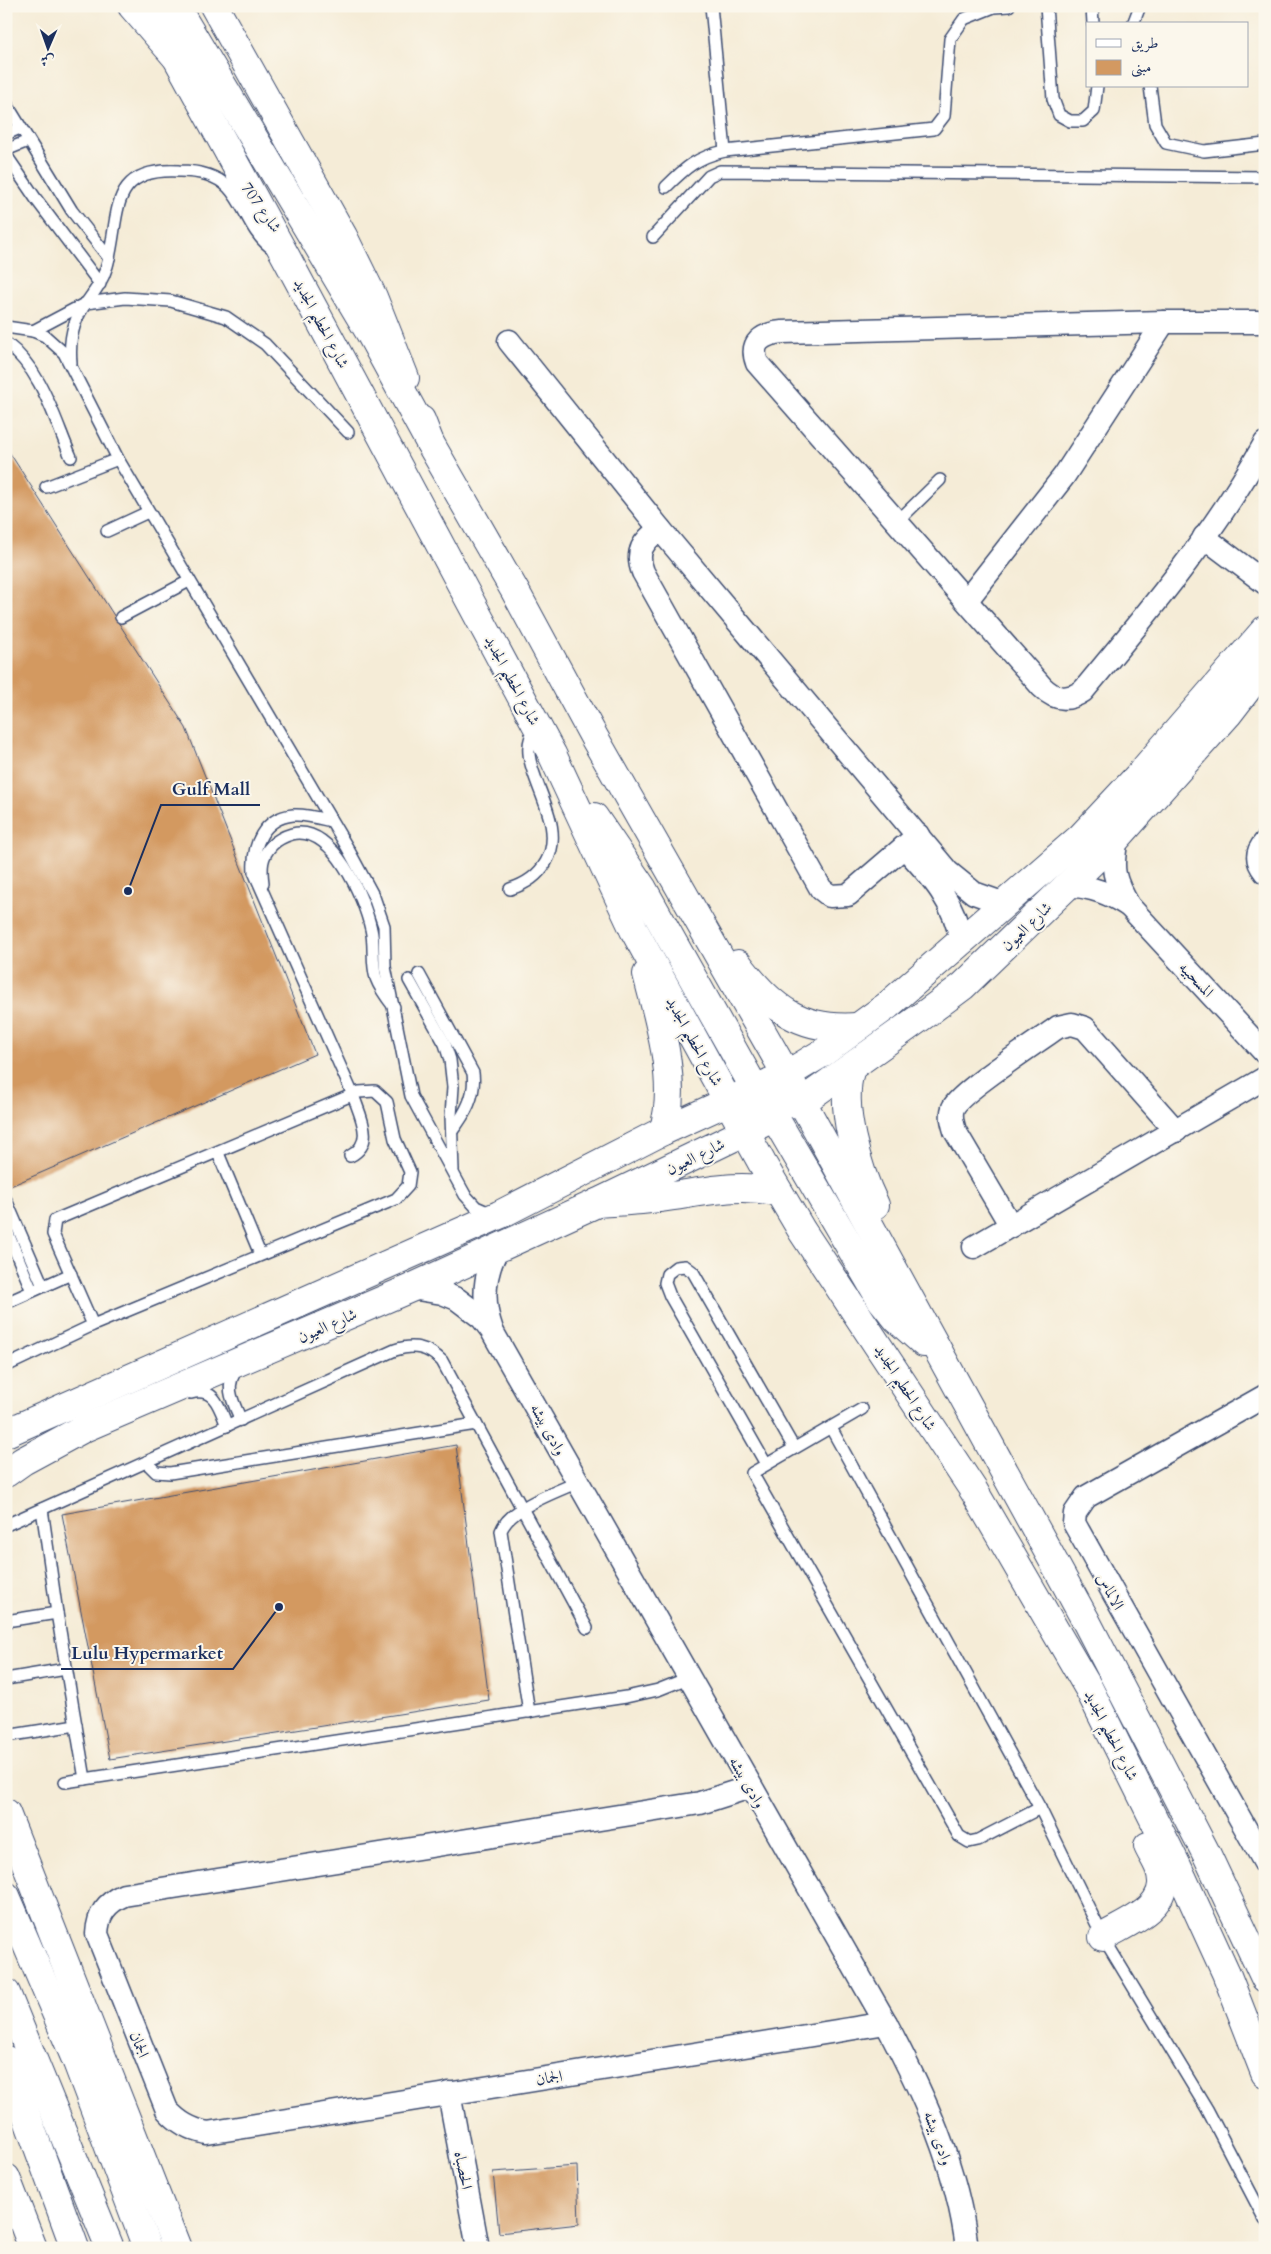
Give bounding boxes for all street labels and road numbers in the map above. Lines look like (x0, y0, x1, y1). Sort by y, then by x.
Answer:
street label: شارع 707 (234, 178, 286, 238)
street label: شارع الحطيم الجديد (284, 274, 354, 375)
street label: شارع الحطيم الجديد (475, 631, 545, 732)
street label: شارع العيون (996, 897, 1058, 958)
street label: المسحبيه (1174, 957, 1219, 1002)
street label: شارع الحطيم الجديد (656, 993, 728, 1093)
street label: شارع العيون (662, 1133, 729, 1182)
street label: شارع العيون (294, 1303, 361, 1351)
street label: شارع الحطيم الجديد (865, 1340, 941, 1438)
street label: وادى بيشه (525, 1399, 571, 1459)
street label: الالماس (1091, 1569, 1129, 1614)
street label: شارع الحطيم الجديد (1074, 1686, 1143, 1787)
street label: وادى بيشه (724, 1753, 771, 1812)
street label: الجمان (124, 2028, 154, 2061)
street label: الجمان (534, 2065, 564, 2091)
street label: وادى بيشه (918, 2108, 958, 2169)
street label: الحصباه (449, 2149, 477, 2191)

